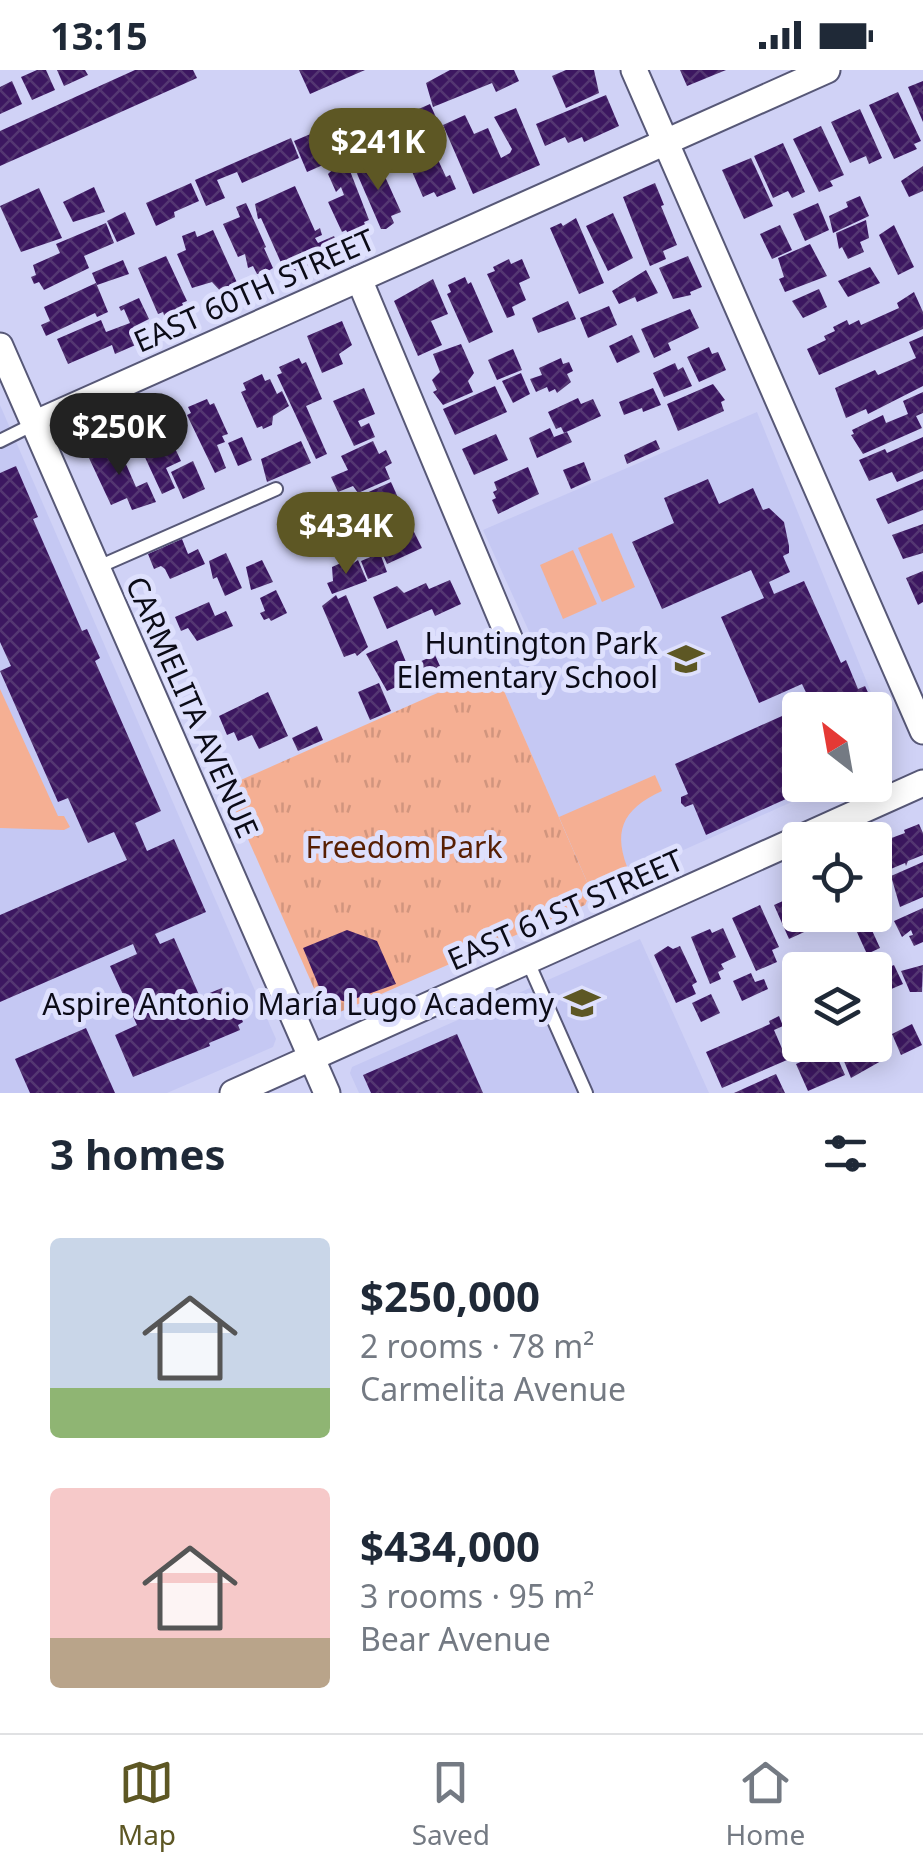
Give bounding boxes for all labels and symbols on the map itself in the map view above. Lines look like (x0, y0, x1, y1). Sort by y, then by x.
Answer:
pin: $241K (308, 108, 448, 193)
street label: EAST 60TH STREET (127, 218, 381, 362)
pin: $250K (49, 393, 189, 478)
pin: $434K (276, 492, 416, 577)
street label: CARMELITA AVENUE (117, 570, 269, 844)
place label: Huntington Park Elementary School (397, 622, 658, 697)
school or university icon: Huntington Park Elementary School (667, 640, 705, 678)
north arrow (782, 692, 892, 802)
park label: Freedom Park (305, 826, 503, 867)
street label: EAST 61ST STREET (441, 839, 690, 979)
place label: Aspire Antonio María Lugo Academy (42, 983, 555, 1024)
school or university icon: Aspire Antonio María Lugo Academy (563, 984, 601, 1022)

